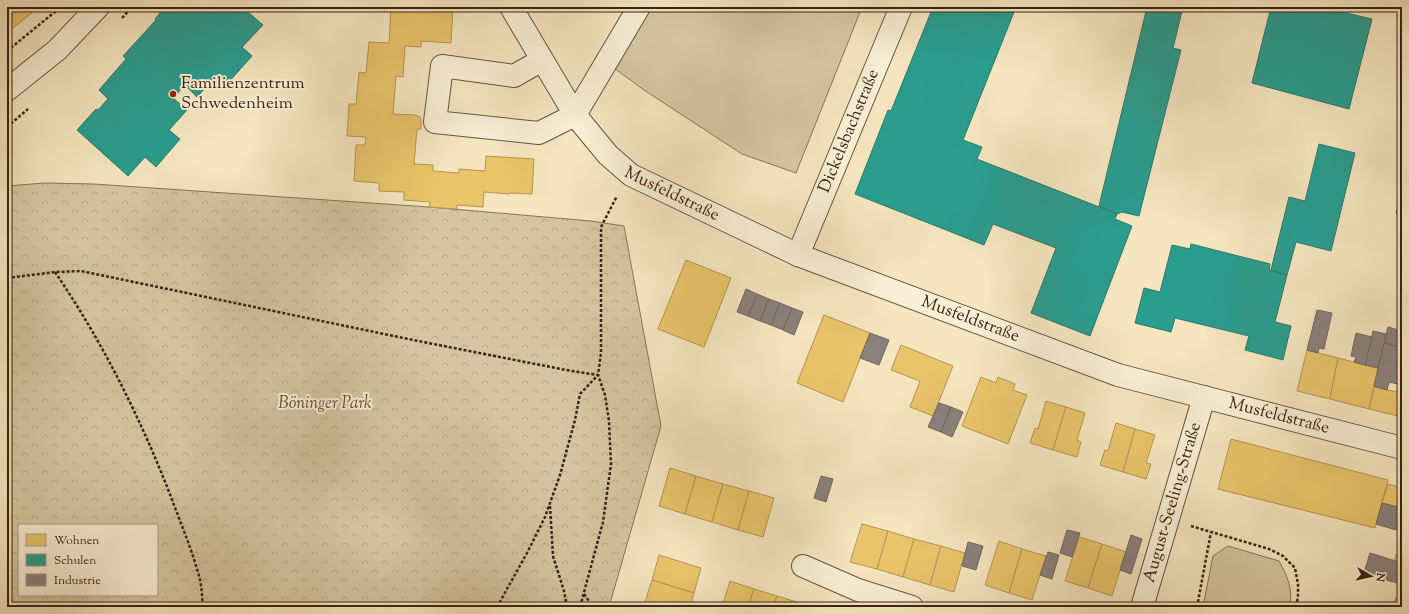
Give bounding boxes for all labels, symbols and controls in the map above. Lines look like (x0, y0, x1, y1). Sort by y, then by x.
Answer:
street label: Dickelsbachstraße (813, 66, 886, 197)
place label: Familienzentrum Schwedenheim (181, 72, 305, 116)
marker: Familienzentrum Schwedenheim (168, 89, 178, 99)
street label: Musfeldstraße (620, 161, 723, 228)
street label: Musfeldstraße (918, 290, 1023, 349)
park label: Böninger Park (278, 392, 372, 416)
street label: Musfeldstraße (1226, 392, 1332, 441)
street label: August-Seeling-Straße (1138, 419, 1208, 585)
legend (18, 524, 158, 596)
text: Wohnen (54, 532, 99, 550)
text: Schulen (54, 552, 96, 570)
north arrow (1351, 556, 1391, 596)
text: N (1371, 571, 1389, 583)
text: Industrie (54, 572, 101, 590)

